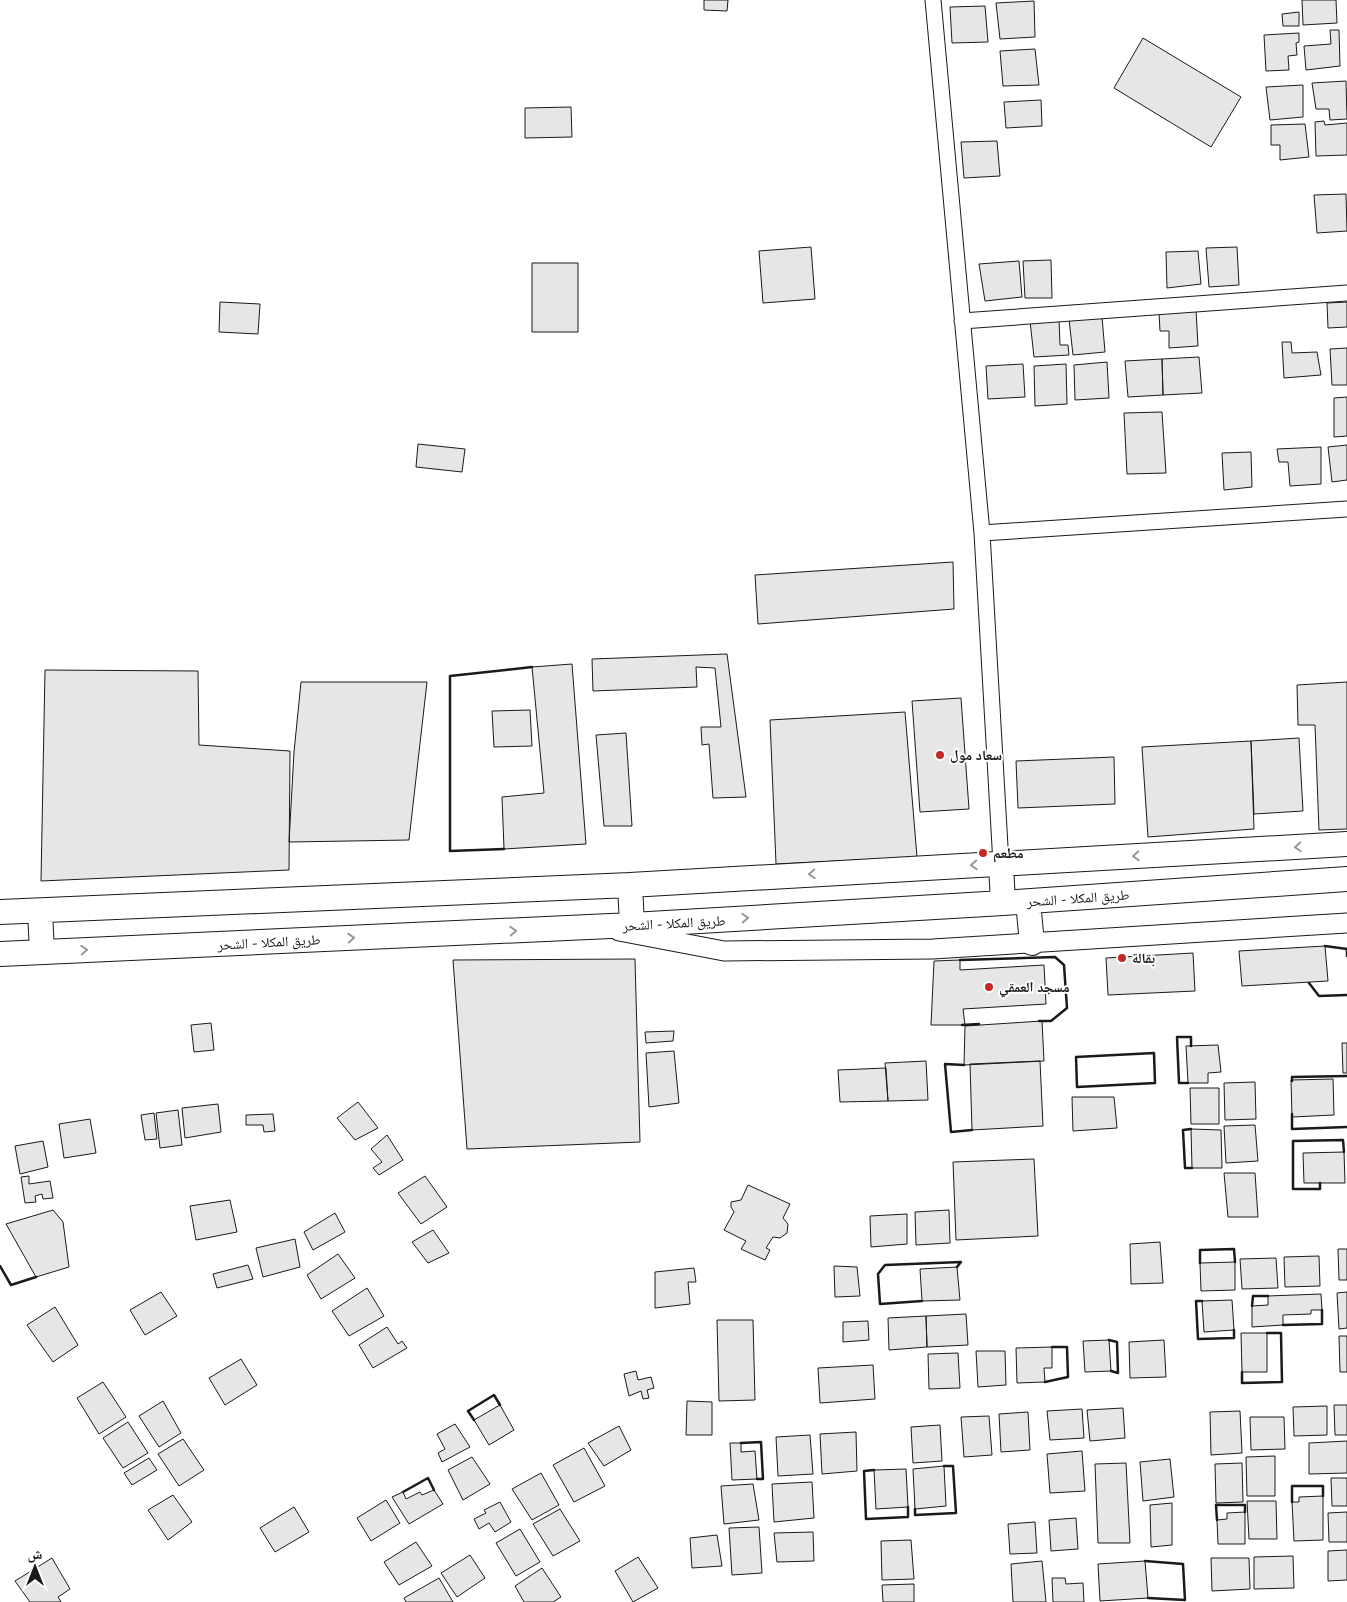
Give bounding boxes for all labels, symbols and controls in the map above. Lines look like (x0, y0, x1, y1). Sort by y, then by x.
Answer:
place label: سعاد مول (950, 746, 1002, 765)
marker: سعاد مول (934, 749, 946, 761)
one-way arrow (1294, 841, 1302, 852)
place label: مطعم (993, 844, 1024, 863)
marker: مطعم (977, 847, 989, 859)
one-way arrow (1132, 850, 1140, 861)
one-way arrow (970, 860, 978, 871)
one-way arrow (807, 869, 815, 880)
street label: طريق المكلا - الشحر (1025, 885, 1130, 912)
street label: طريق المكلا - الشحر (621, 911, 726, 936)
one-way arrow (742, 913, 750, 924)
one-way arrow (510, 925, 518, 936)
street label: طريق المكلا - الشحر (216, 930, 321, 955)
one-way arrow (348, 933, 355, 943)
one-way arrow (80, 945, 88, 955)
place label: بقالة (1132, 949, 1155, 968)
marker: بقالة (1116, 952, 1128, 964)
place label: مسجد العمقي (999, 978, 1070, 998)
marker: مسجد العمقي (983, 981, 995, 993)
north arrow (10, 1542, 60, 1592)
text: ش (28, 1545, 43, 1564)

